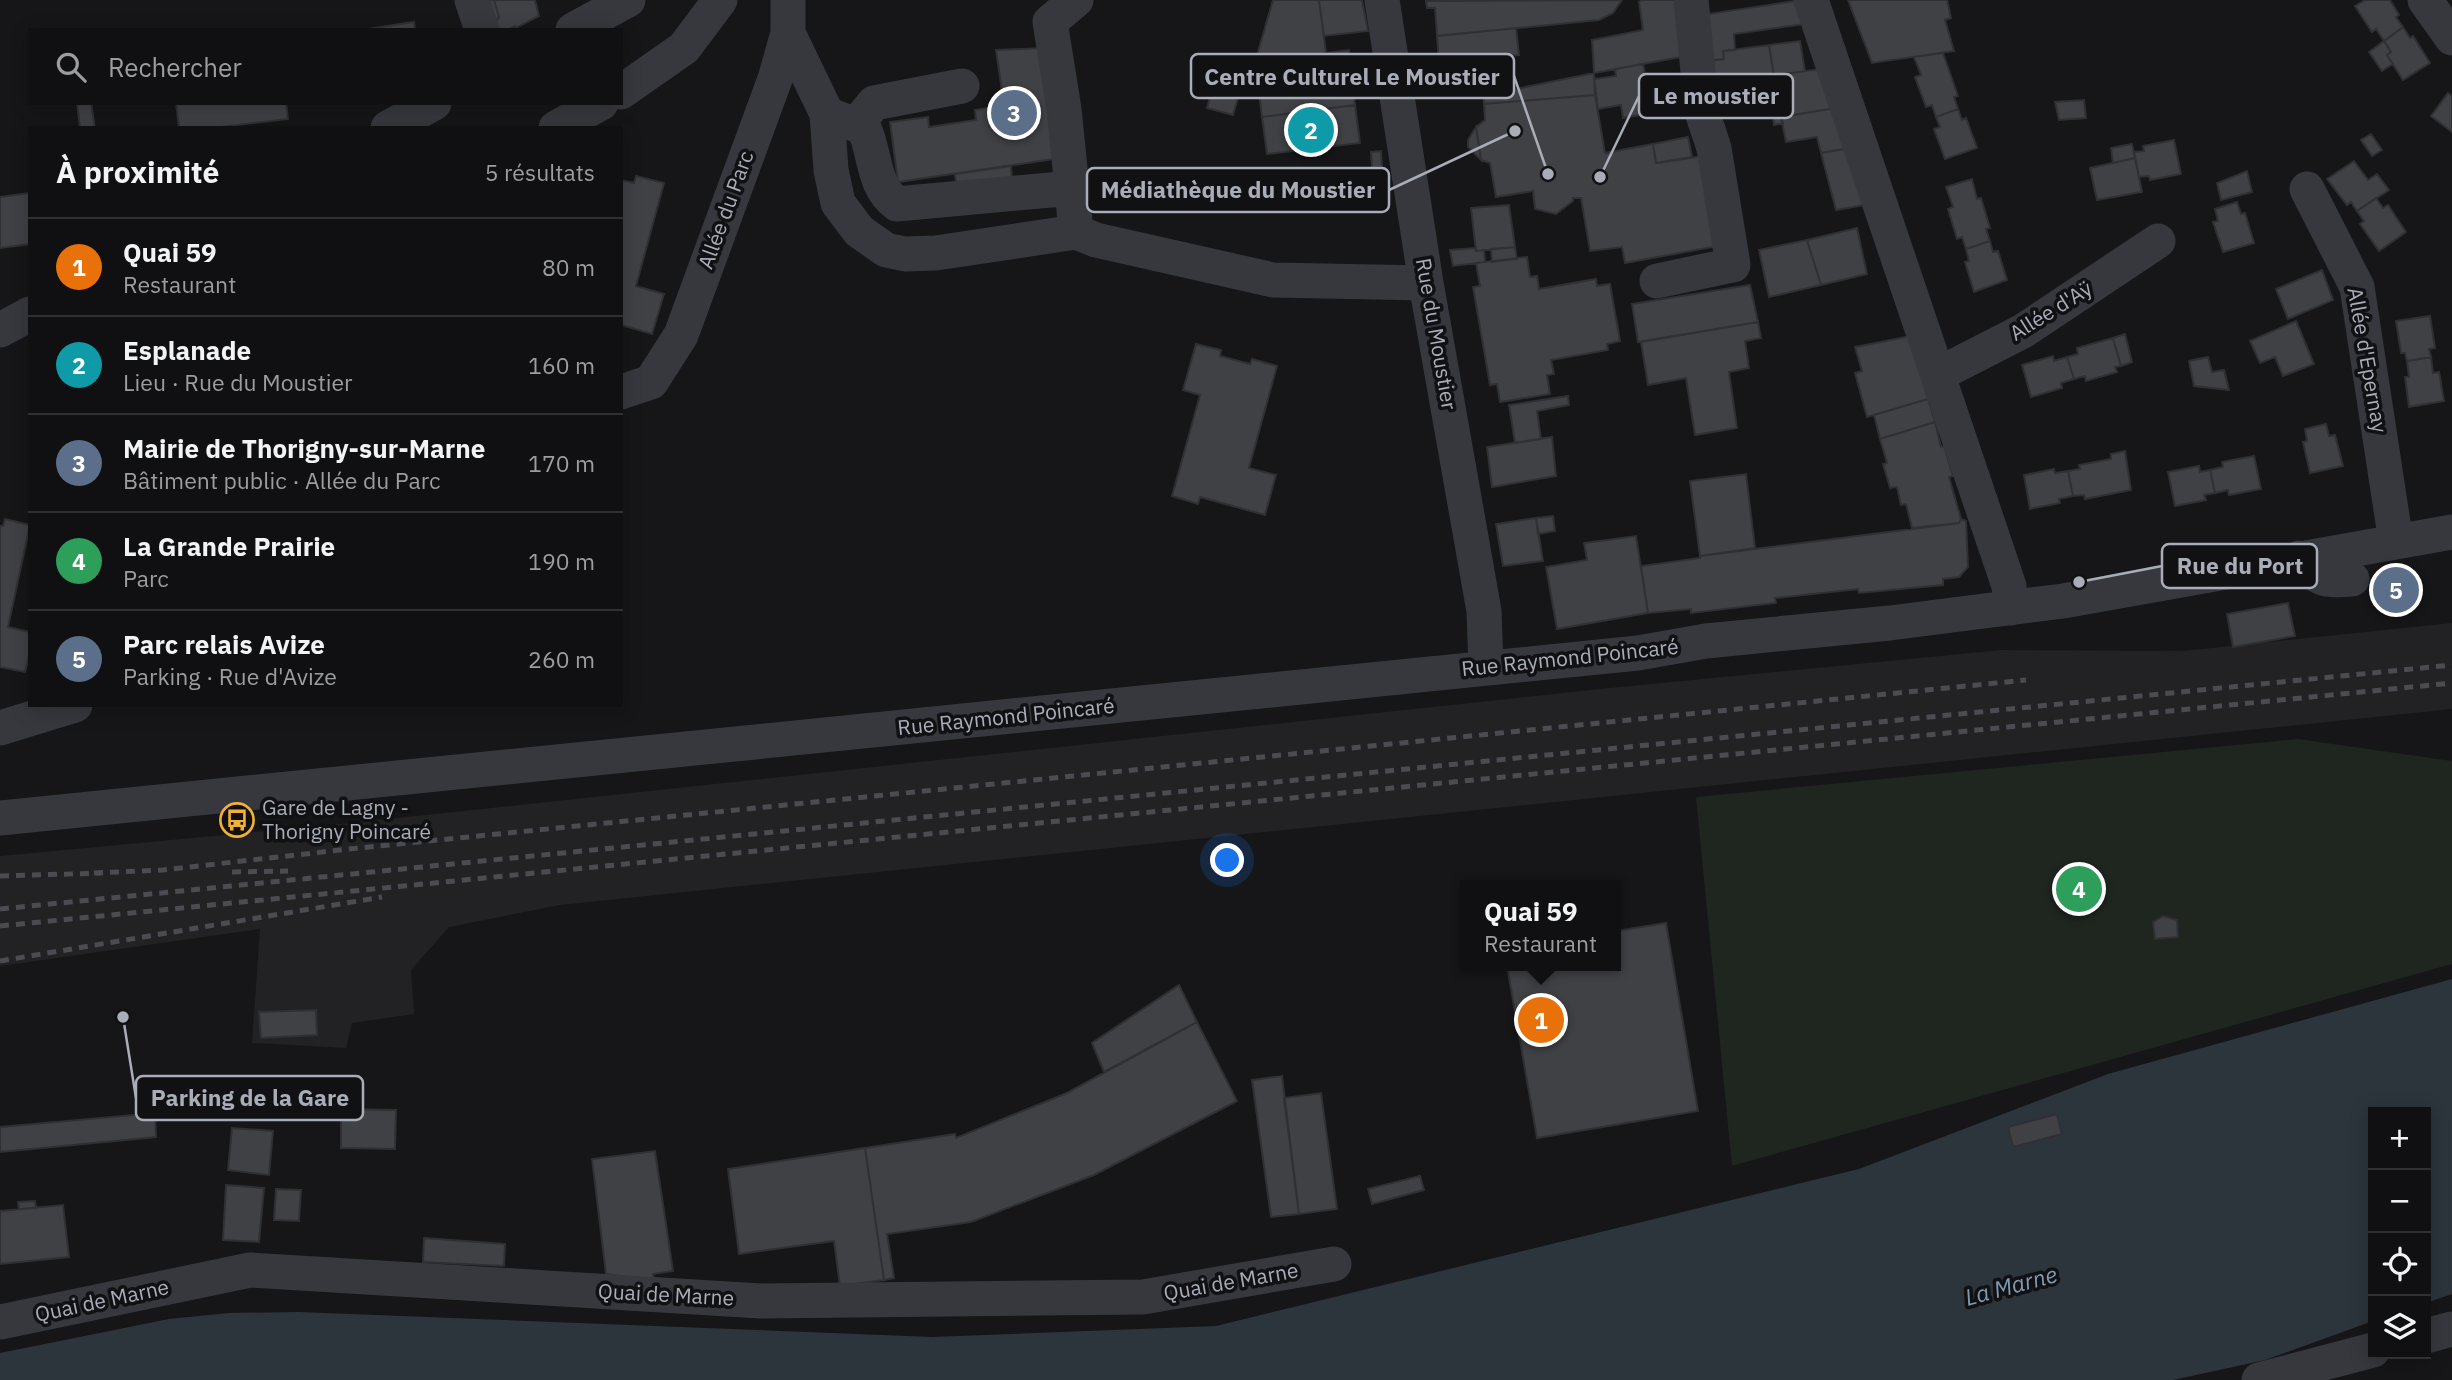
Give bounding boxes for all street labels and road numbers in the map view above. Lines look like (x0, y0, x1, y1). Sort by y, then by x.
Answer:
street label: Allée du Parc (691, 147, 759, 273)
street label: Rue du Moustier (1410, 256, 1464, 412)
street label: Allée d'Aÿ (2004, 273, 2098, 347)
street label: Allée d'Epernay (2341, 285, 2395, 435)
street label: Rue Raymond Poincaré (1460, 632, 1680, 682)
street label: Rue Raymond Poincaré (896, 691, 1116, 741)
street label: Quai de Marne (1161, 1255, 1300, 1307)
street label: Quai de Marne (32, 1272, 171, 1328)
street label: Quai de Marne (597, 1276, 735, 1312)

